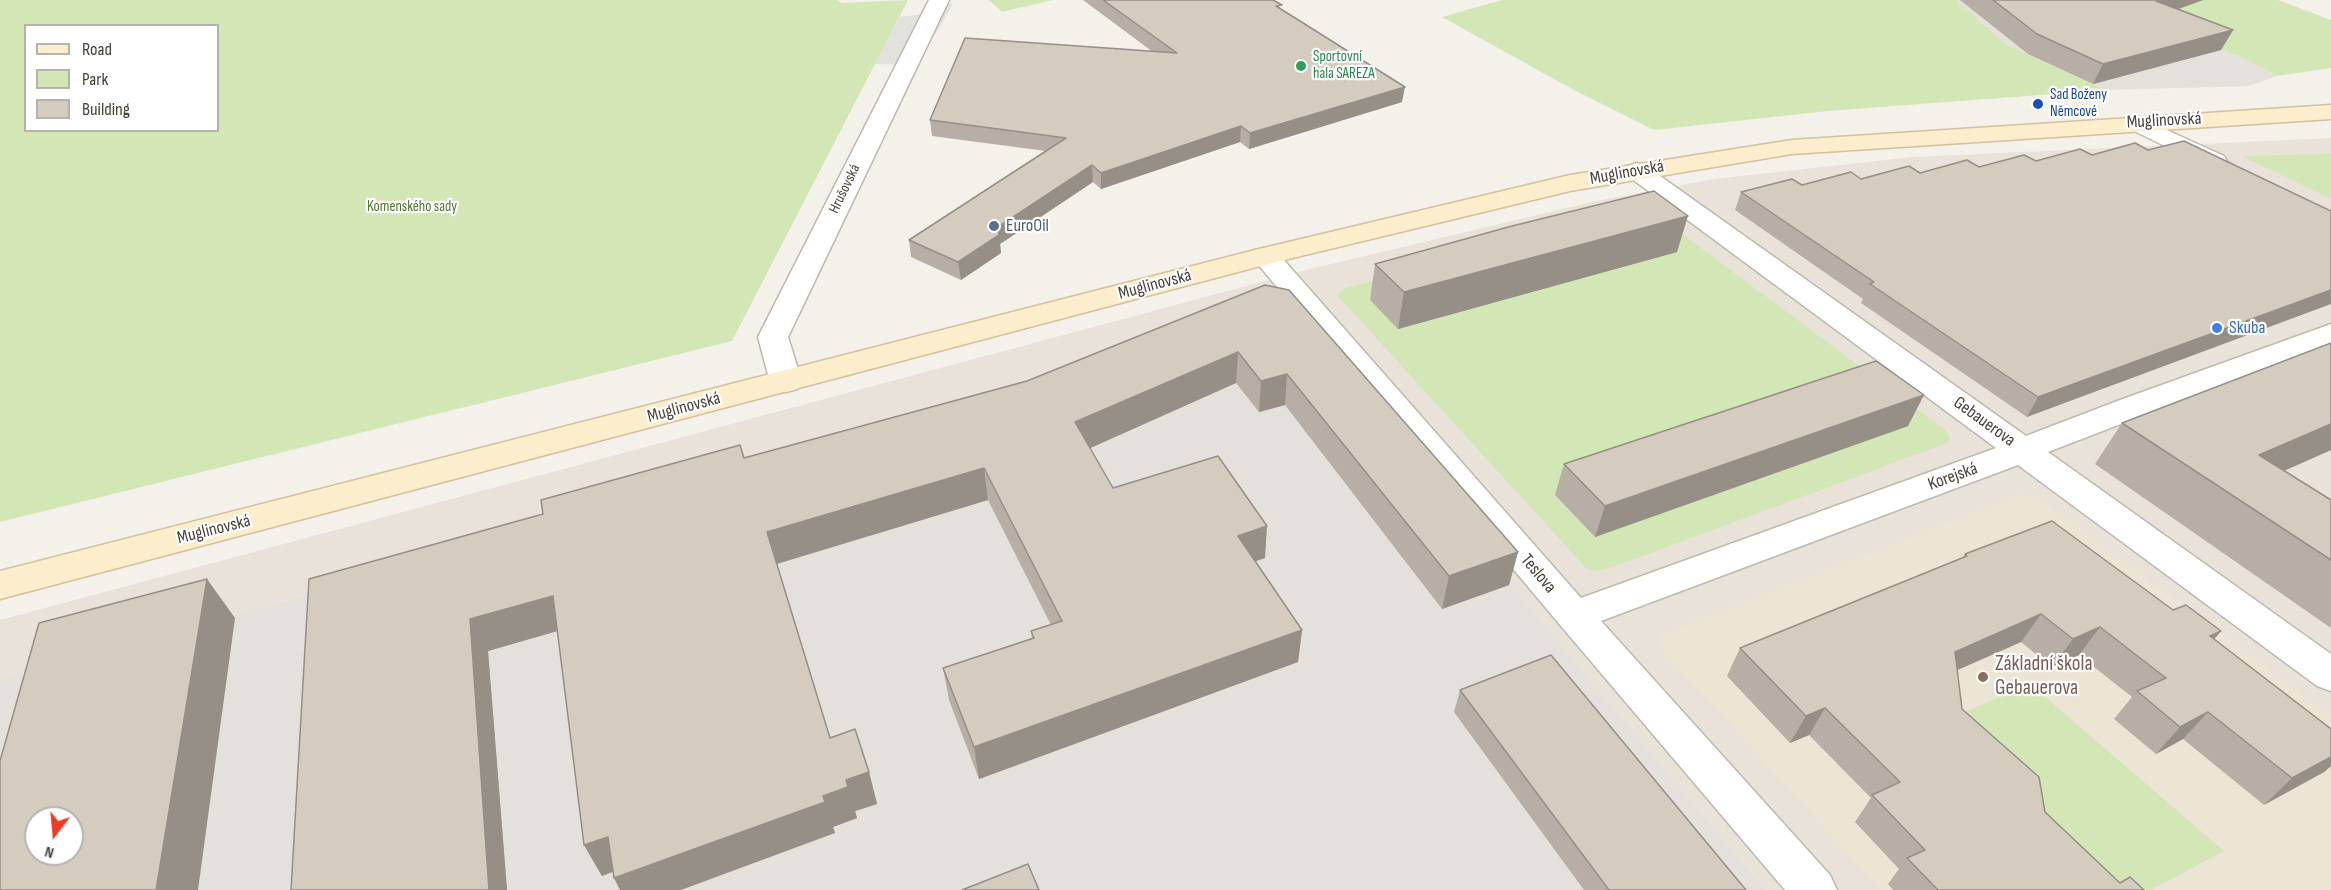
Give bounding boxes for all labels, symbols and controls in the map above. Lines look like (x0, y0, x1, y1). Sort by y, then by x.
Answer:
legend (24, 24, 219, 132)
text: Road (82, 39, 112, 60)
place label: Sportovní hala SAREZA (1313, 48, 1375, 83)
marker: Sportovní hala SAREZA (1294, 59, 1308, 73)
text: Park (82, 69, 108, 90)
place label: Sad Boženy Němcové (2050, 86, 2107, 121)
marker: Sad Boženy Němcové (2031, 97, 2045, 111)
text: Building (82, 99, 130, 120)
street label: Muglinovská (2126, 108, 2202, 134)
street label: Muglinovská (1588, 156, 1666, 190)
street label: Hrušovská (825, 162, 865, 216)
park label: Komenského sady (367, 198, 457, 216)
place label: EuroOil (1006, 215, 1049, 237)
marker: EuroOil (987, 219, 1001, 233)
street label: Muglinovská (1116, 265, 1194, 305)
place label: Skuba (2229, 317, 2265, 339)
marker: Skuba (2210, 321, 2224, 335)
street label: Muglinovská (645, 388, 723, 428)
street label: Gebauerova (1949, 392, 2019, 452)
street label: Korejská (1925, 458, 1981, 496)
street label: Muglinovská (175, 510, 253, 550)
street label: Teslova (1516, 550, 1560, 598)
place label: Základní škola Gebauerova (1995, 652, 2092, 702)
marker: Základní škola Gebauerova (1976, 670, 1990, 684)
north arrow (24, 806, 84, 866)
text: N (43, 842, 56, 862)

